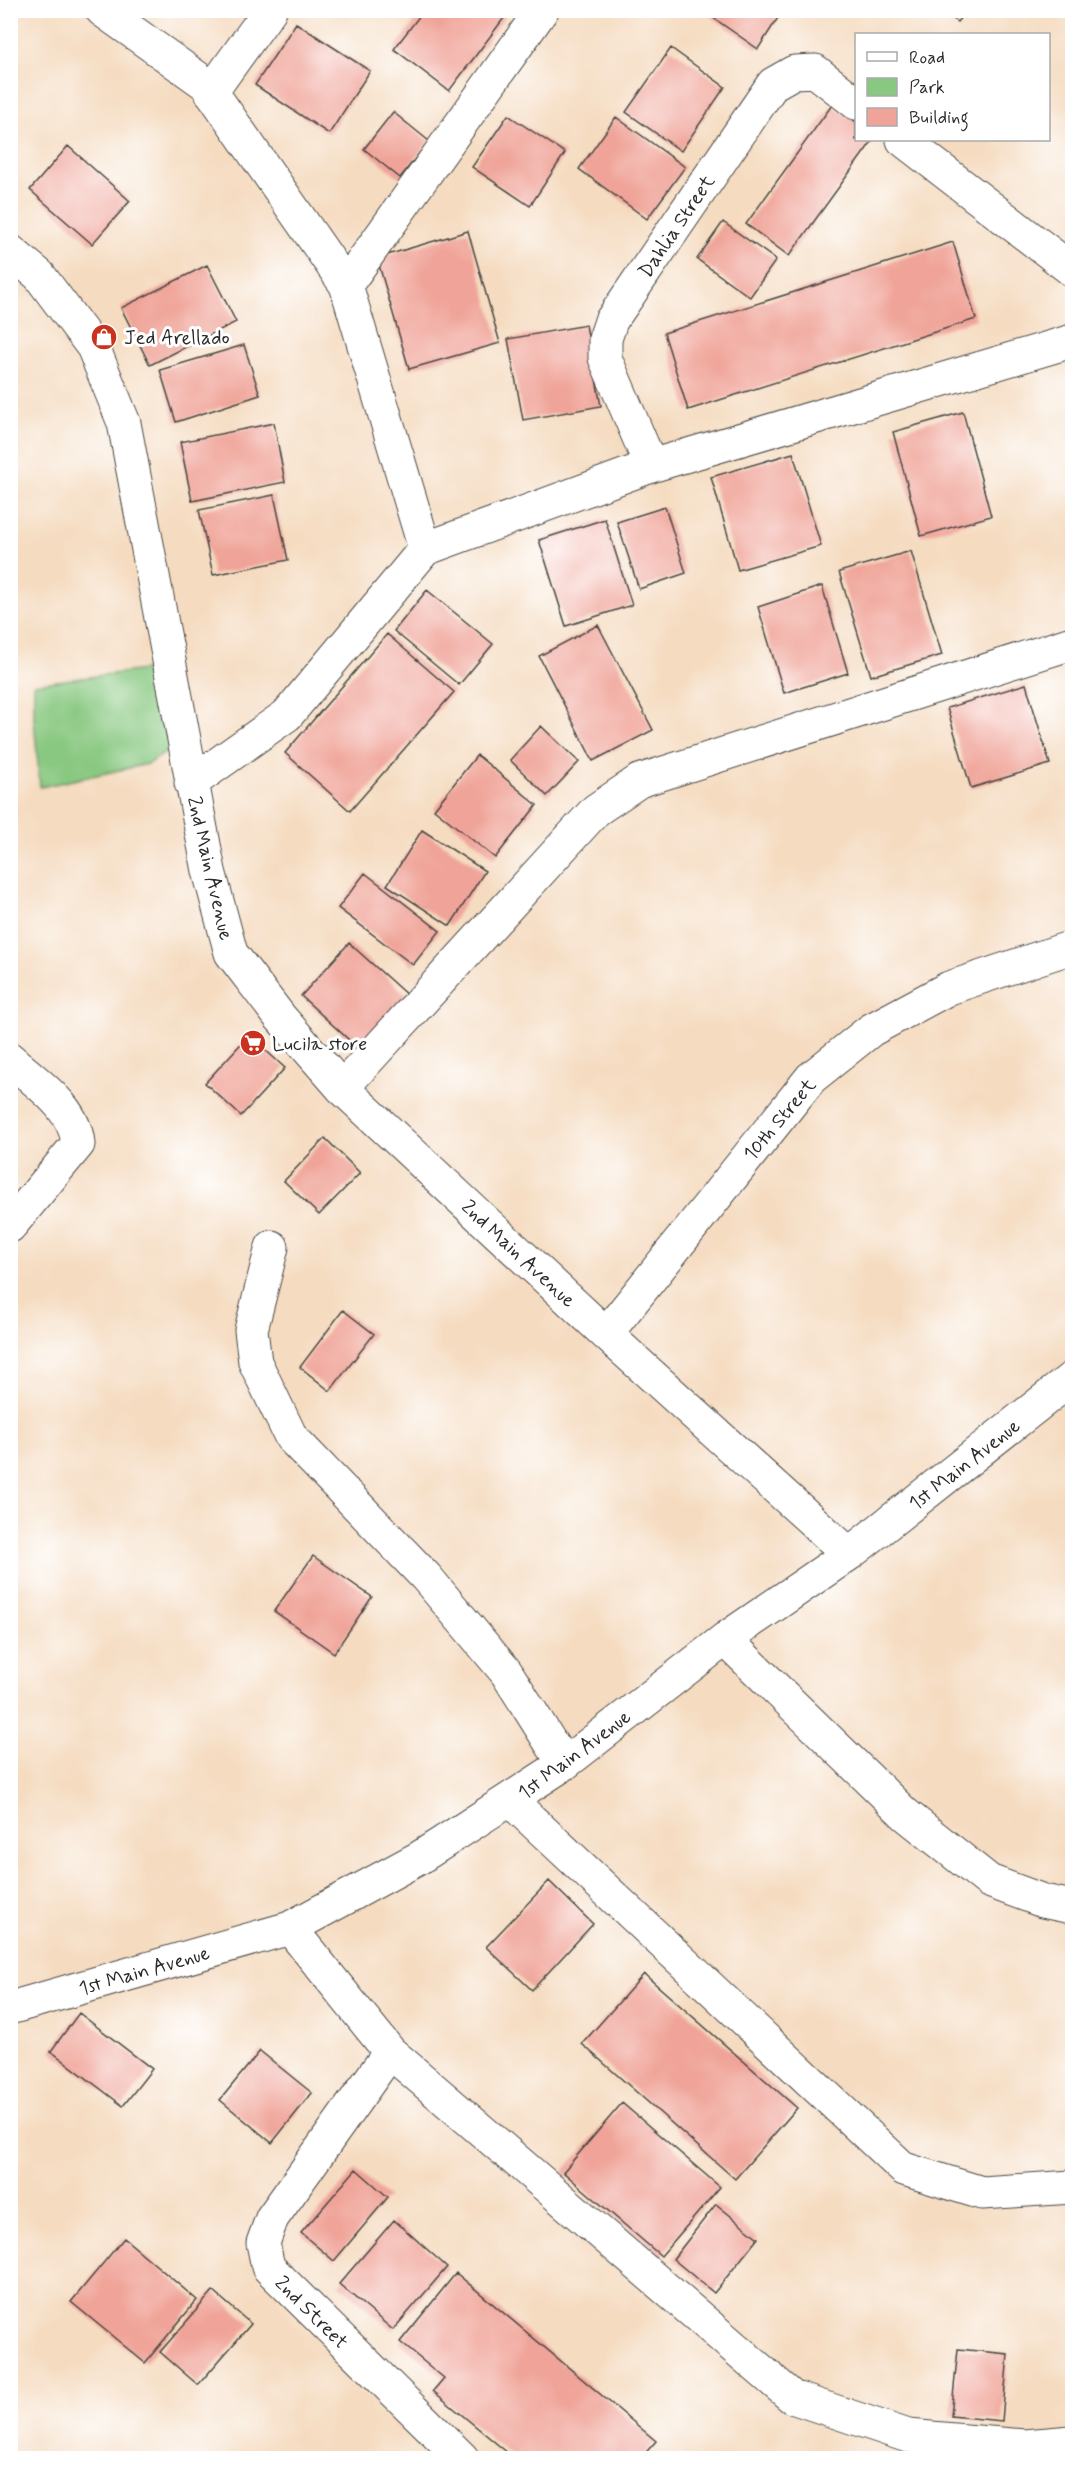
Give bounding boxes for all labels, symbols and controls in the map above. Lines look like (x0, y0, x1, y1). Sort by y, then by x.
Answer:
legend (855, 33, 1050, 141)
text: Road (909, 46, 945, 70)
text: Park (909, 76, 945, 100)
text: Building (909, 106, 969, 132)
street label: Dahlia Street (633, 170, 722, 284)
shop icon: Jed Arellado (89, 322, 119, 352)
place label: Jed Arellado (124, 325, 230, 352)
street label: 2nd Main Avenue (180, 794, 239, 943)
supermarket icon: Lucila store (238, 1028, 268, 1058)
place label: Lucila store (272, 1031, 367, 1058)
street label: 10th Street (738, 1073, 823, 1167)
street label: 2nd Main Avenue (455, 1194, 581, 1314)
street label: 1st Main Avenue (903, 1413, 1026, 1517)
street label: 1st Main Avenue (513, 1704, 637, 1807)
street label: 1st Main Avenue (76, 1940, 213, 2003)
street label: 2nd Street (268, 2270, 354, 2356)

